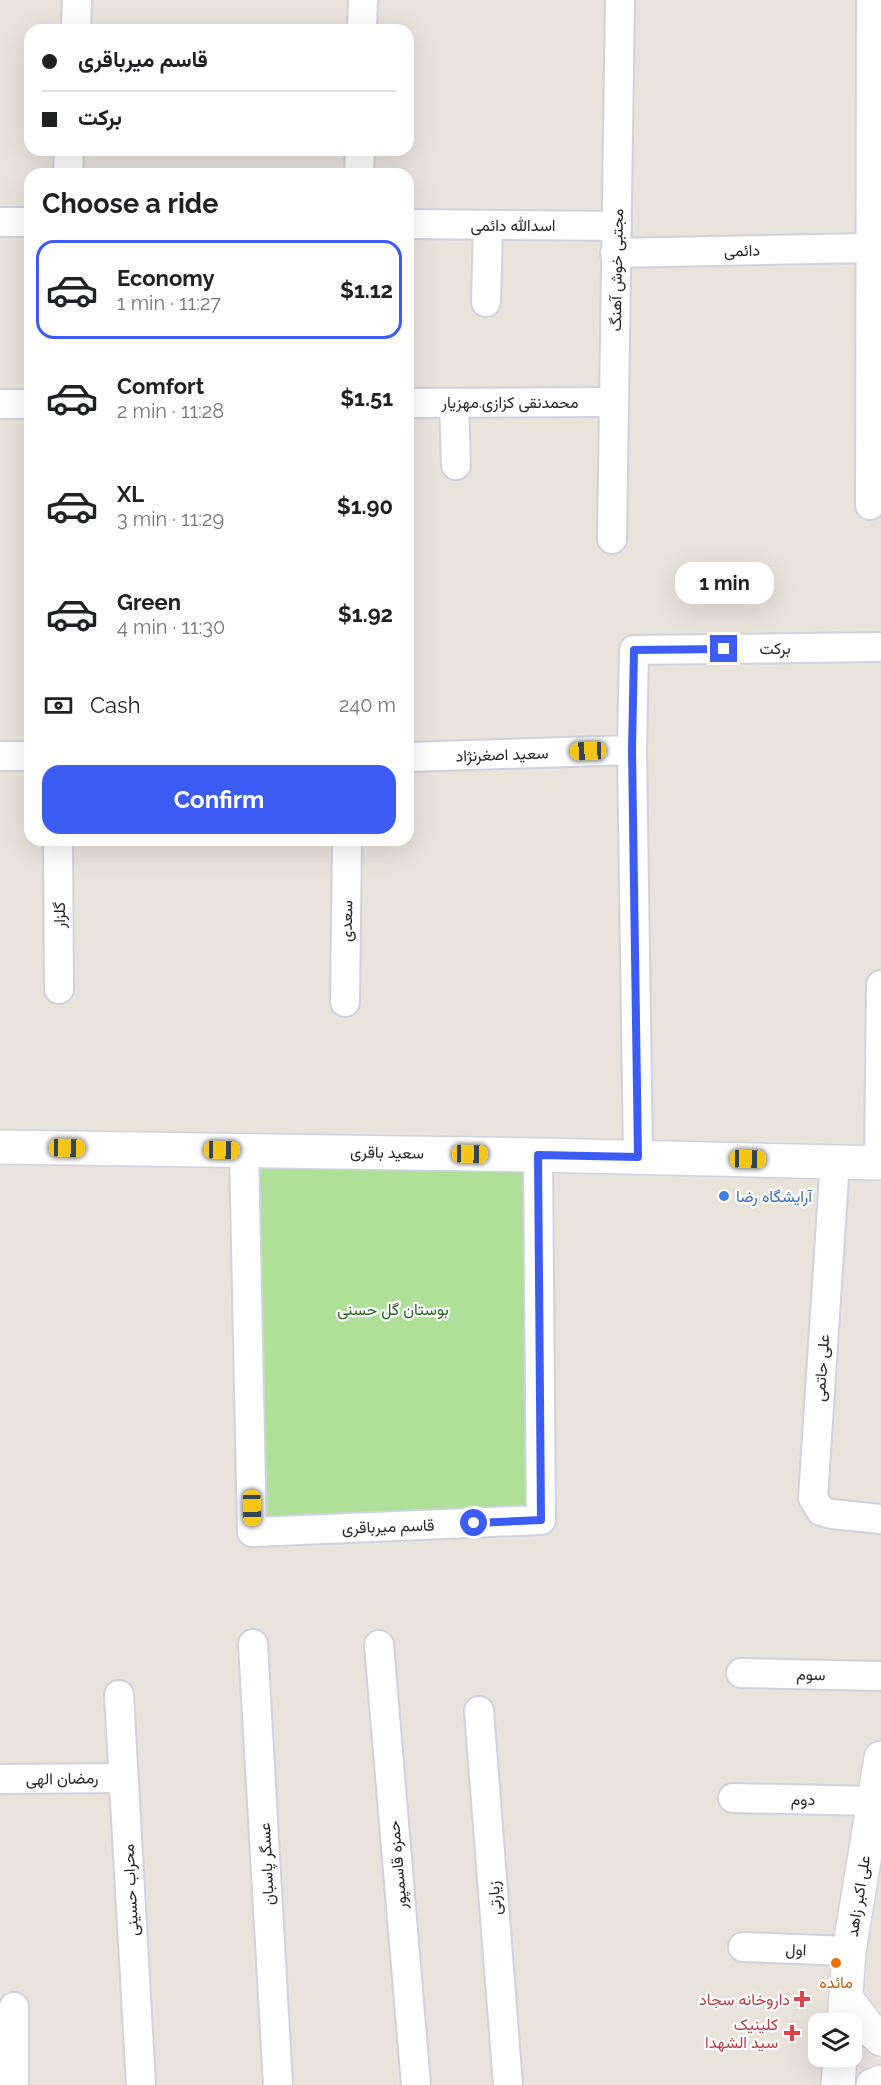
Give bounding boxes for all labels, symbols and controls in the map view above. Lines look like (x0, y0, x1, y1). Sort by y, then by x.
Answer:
text: قاسم میرباقری (78, 46, 208, 72)
text: برکت (78, 104, 122, 130)
text: Choose a ride (42, 188, 218, 219)
street label: مجتبی خوش آهنگ (606, 208, 628, 332)
street label: اسدالله دائمی (470, 216, 556, 236)
street label: دائمی (724, 241, 760, 261)
icon: car (45, 263, 99, 317)
text: Economy (117, 265, 215, 291)
text: $1.12 (340, 277, 393, 303)
text: 1 min · 11:27 (117, 291, 221, 315)
icon: car (45, 371, 99, 425)
text: Comfort (117, 373, 204, 399)
text: $1.51 (340, 385, 393, 411)
street label: محمدنقی کزازی.مهزیار (440, 393, 579, 413)
text: 2 min · 11:28 (117, 399, 224, 423)
icon: car (45, 479, 99, 533)
text: XL (117, 481, 144, 507)
text: $1.90 (337, 493, 393, 519)
text: 3 min · 11:29 (117, 507, 224, 531)
callout: 1 min (674, 562, 774, 604)
text: 1 min (699, 571, 750, 595)
icon: car (45, 587, 99, 641)
text: Green (117, 589, 181, 615)
text: $1.92 (338, 601, 393, 627)
text: 4 min · 11:30 (117, 615, 225, 639)
route end (710, 635, 737, 662)
street label: برکت (759, 639, 791, 659)
icon: cash (42, 689, 75, 722)
text: Cash (90, 692, 141, 718)
text: 240 m (339, 693, 396, 717)
car (570, 741, 606, 761)
street label: سعید اصغرنژاد (455, 743, 549, 767)
button: Confirm (42, 765, 396, 834)
street label: سعدی (337, 900, 357, 942)
street label: گلزار (50, 902, 70, 929)
car (49, 1139, 85, 1157)
car (204, 1141, 240, 1159)
street label: سعید باقری (350, 1142, 424, 1164)
car (452, 1145, 488, 1163)
car (730, 1150, 766, 1168)
place label: آرایشگاه رضا (736, 1187, 813, 1207)
marker: آرایشگاه رضا (717, 1189, 731, 1203)
park label: بوستان گل حسنی (337, 1300, 449, 1320)
street label: علی حاتمی (810, 1334, 834, 1402)
car (243, 1490, 261, 1526)
route start (460, 1509, 487, 1536)
street label: قاسم میرباقری (341, 1515, 435, 1539)
street label: سوم (796, 1664, 826, 1686)
street label: رمضان الهی (25, 1768, 99, 1790)
street label: دوم (791, 1790, 815, 1810)
street label: حمزه قاسمپور (384, 1819, 413, 1911)
street label: عسگر پاسبان (255, 1822, 280, 1906)
street label: محراب حسینی (119, 1843, 143, 1936)
street label: علی اکبر زاهد (843, 1854, 875, 1938)
street label: زیارتی (484, 1880, 506, 1916)
street label: اول (785, 1940, 807, 1960)
marker: مائده (829, 1956, 843, 1970)
place label: مائده (819, 1973, 853, 1992)
place label: داروخانه سجاد (699, 1990, 790, 2010)
marker: داروخانه سجاد (795, 1992, 809, 2006)
map controls (808, 2013, 862, 2067)
button: layers (808, 2013, 862, 2067)
place label: کلینیک سید الشهدا (705, 2015, 778, 2053)
marker: کلینیک سید الشهدا (783, 2024, 801, 2042)

